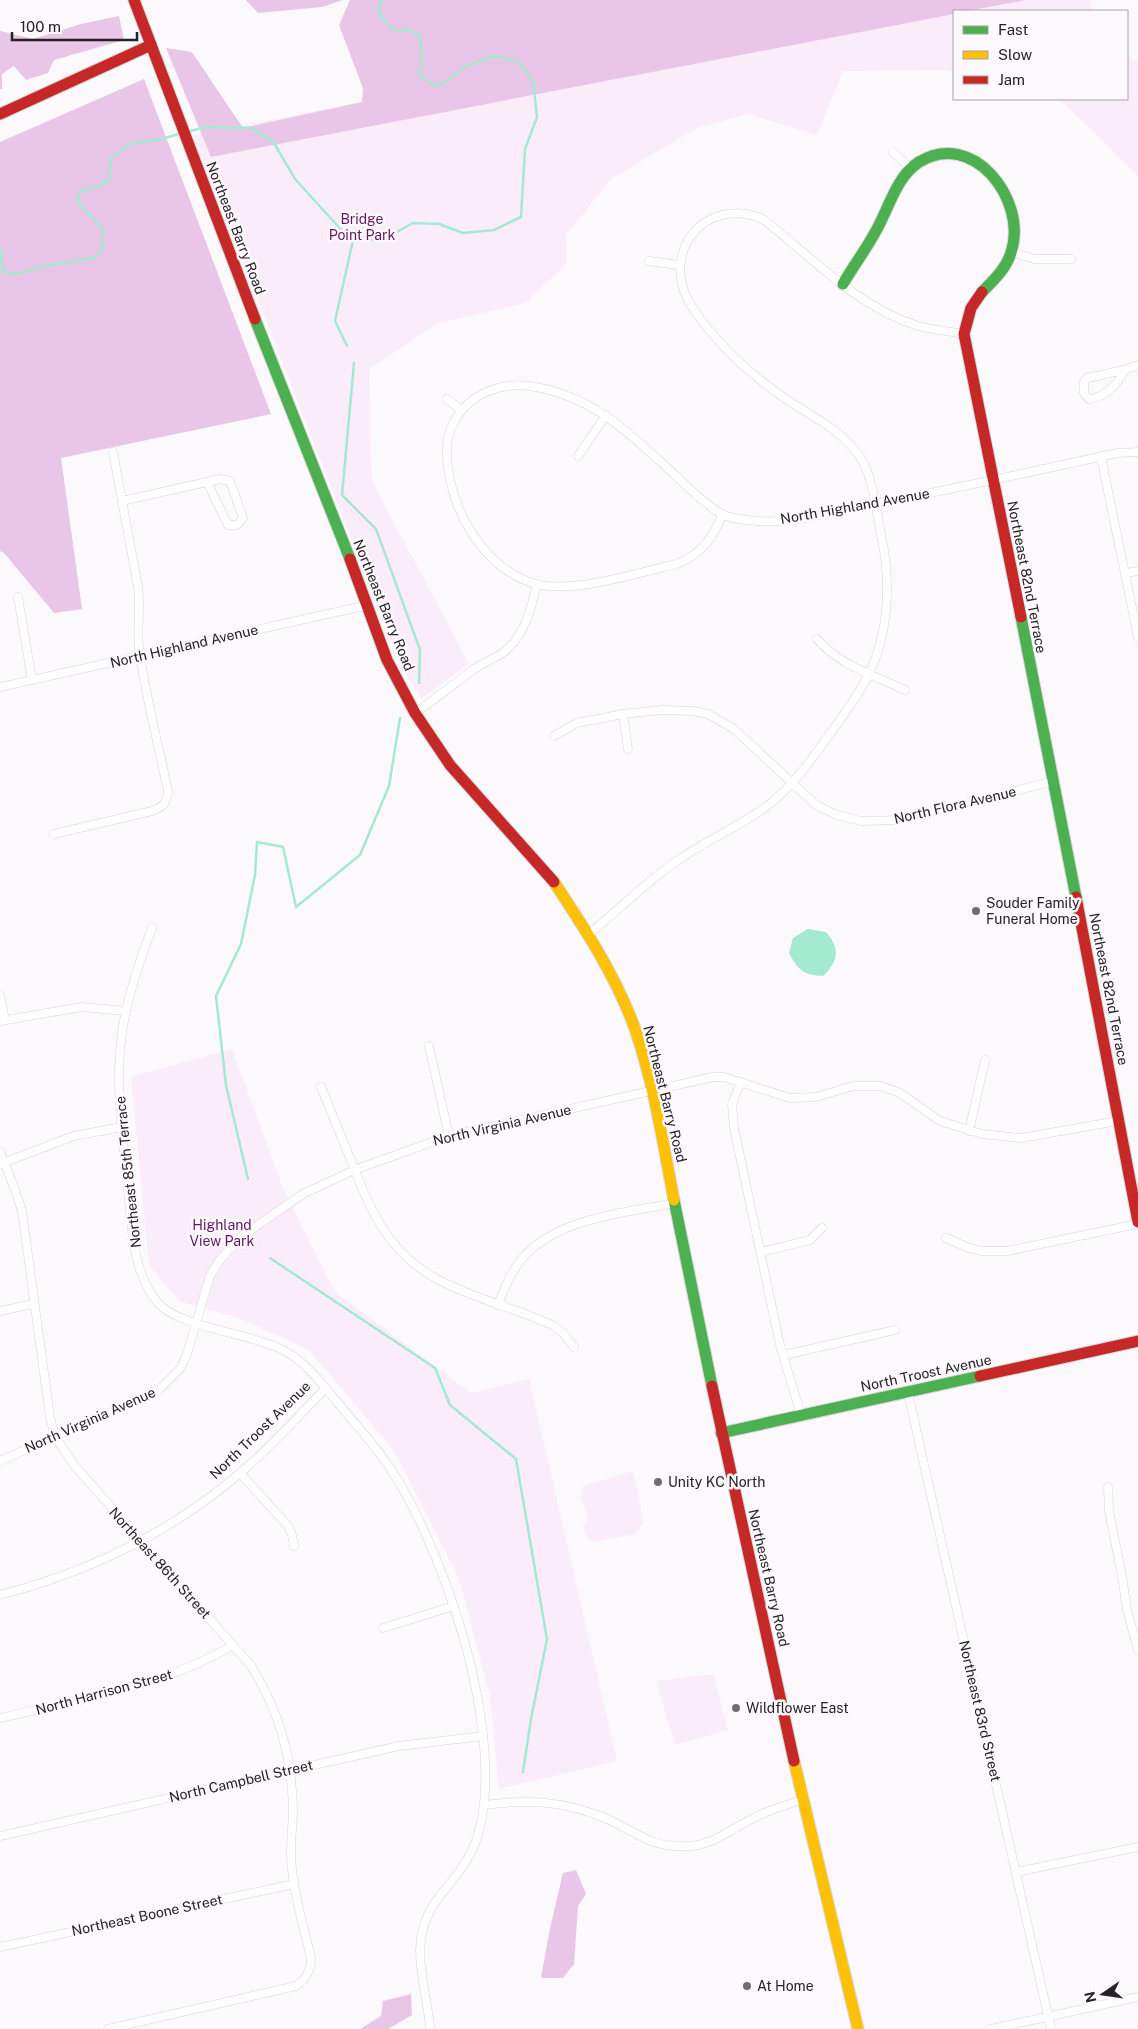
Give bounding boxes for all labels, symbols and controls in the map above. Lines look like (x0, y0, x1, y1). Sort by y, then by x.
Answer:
scale bar (12, 10, 138, 42)
legend (953, 10, 1128, 100)
text: 100 m (20, 18, 61, 35)
text: Fast (998, 21, 1028, 38)
text: Slow (998, 46, 1033, 63)
text: Jam (998, 71, 1025, 88)
street label: Northeast Barry Road (203, 159, 269, 297)
park label: Bridge Point Park (329, 211, 396, 243)
street label: North Highland Avenue (779, 485, 931, 527)
street label: Northeast 82nd Terrace (1004, 499, 1050, 655)
street label: Northeast Barry Road (350, 537, 418, 673)
street label: North Highland Avenue (108, 621, 260, 671)
street label: North Flora Avenue (892, 783, 1018, 827)
place label: Souder Family Funeral Home (986, 895, 1080, 927)
marker: Souder Family Funeral Home (970, 905, 982, 917)
street label: Northeast 82nd Terrace (1086, 911, 1132, 1067)
street label: Northeast Barry Road (640, 1024, 690, 1164)
street label: Northeast 85th Terrace (112, 1095, 144, 1249)
street label: North Virginia Avenue (431, 1101, 573, 1149)
park label: Highland View Park (190, 1217, 255, 1249)
street label: North Troost Avenue (859, 1351, 993, 1395)
street label: North Troost Avenue (206, 1378, 314, 1482)
street label: North Virginia Avenue (22, 1384, 158, 1456)
place label: Unity KC North (668, 1474, 765, 1490)
marker: Unity KC North (652, 1476, 664, 1488)
street label: Northeast 86th Street (106, 1504, 214, 1622)
street label: Northeast Barry Road (745, 1508, 793, 1648)
street label: Northeast 83rd Street (956, 1639, 1004, 1783)
street label: North Harrison Street (34, 1666, 174, 1718)
place label: Wildflower East (746, 1700, 849, 1716)
marker: Wildflower East (730, 1702, 742, 1714)
street label: North Campbell Street (168, 1757, 314, 1805)
street label: Northeast Boone Street (70, 1891, 224, 1939)
north arrow (1078, 1969, 1128, 2019)
place label: At Home (757, 1978, 814, 1994)
marker: At Home (741, 1980, 753, 1992)
text: N (1081, 1990, 1099, 2004)

